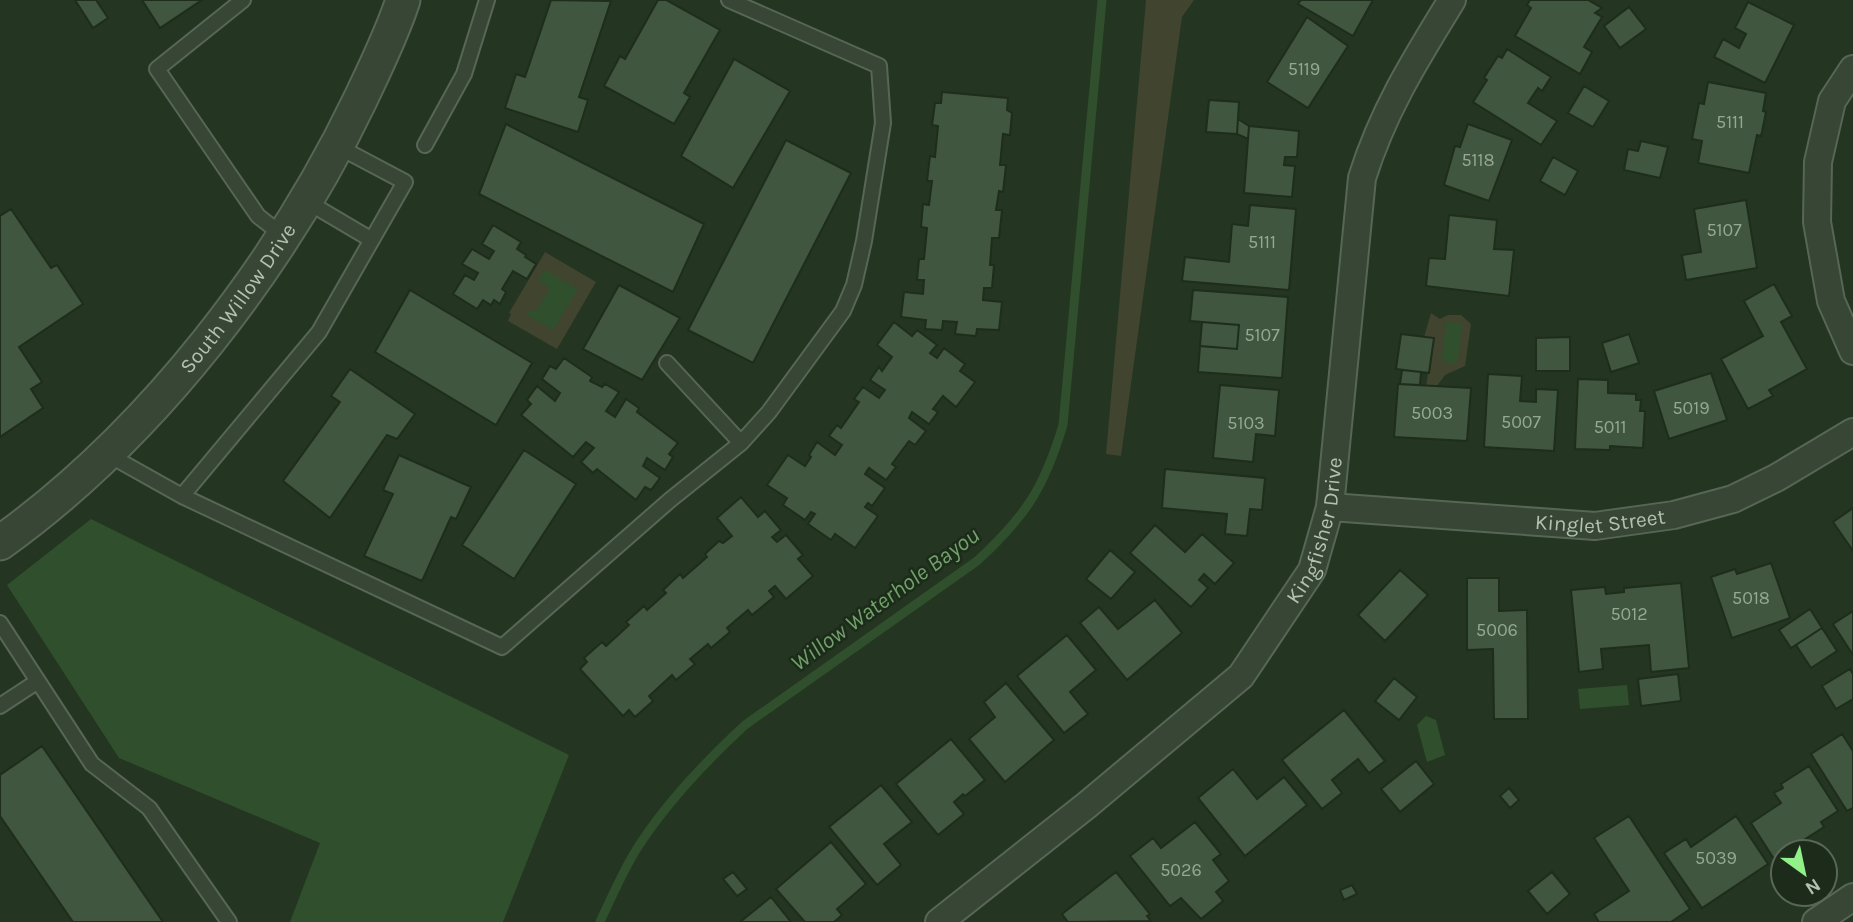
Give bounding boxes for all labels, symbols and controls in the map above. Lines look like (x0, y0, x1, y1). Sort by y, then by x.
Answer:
house number: 5119 (1288, 58, 1320, 80)
house number: 5111 (1716, 111, 1744, 133)
house number: 5118 (1461, 149, 1495, 171)
street label: South Willow Drive (175, 219, 301, 378)
house number: 5107 (1706, 219, 1742, 241)
house number: 5111 (1248, 231, 1276, 253)
house number: 5107 (1244, 324, 1280, 346)
house number: 5019 (1672, 397, 1710, 419)
house number: 5003 (1411, 402, 1453, 424)
house number: 5007 (1501, 411, 1542, 433)
house number: 5103 (1227, 412, 1265, 434)
house number: 5011 (1594, 416, 1626, 438)
street label: Kingfisher Drive (1281, 456, 1347, 608)
street label: Kinglet Street (1534, 504, 1667, 538)
water label: Willow Waterhole Bayou (785, 521, 985, 677)
house number: 5018 (1732, 587, 1770, 609)
house number: 5012 (1610, 603, 1648, 625)
house number: 5006 (1476, 619, 1518, 641)
north arrow (1769, 838, 1839, 908)
house number: 5039 (1695, 847, 1737, 869)
house number: 5026 (1160, 859, 1202, 881)
text: N (1801, 873, 1824, 899)

